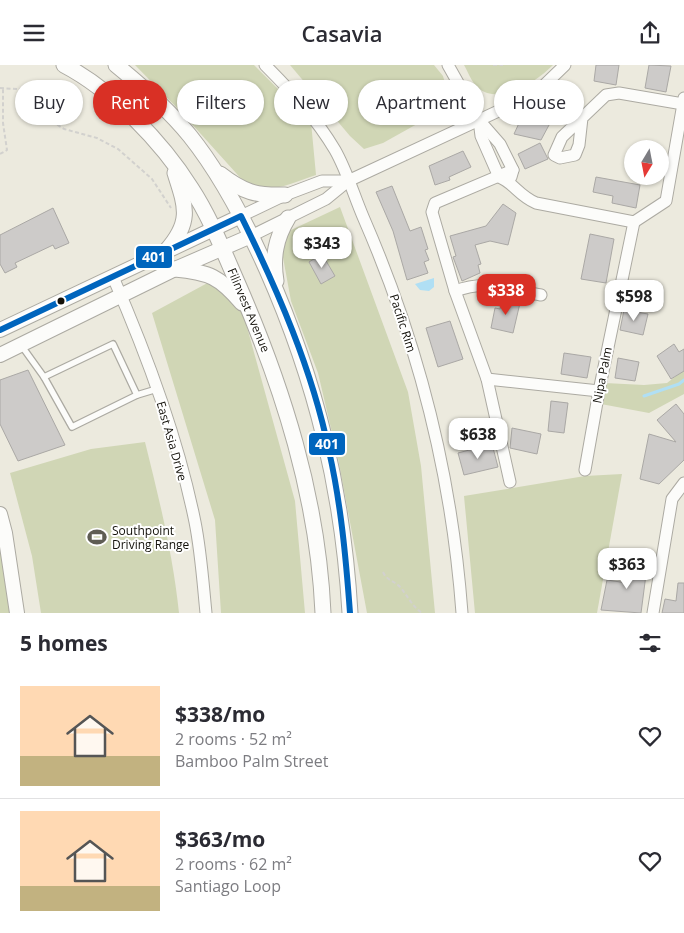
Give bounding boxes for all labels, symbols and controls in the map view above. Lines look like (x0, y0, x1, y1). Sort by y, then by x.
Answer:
text: Casavia (302, 18, 382, 48)
icon: menu (20, 19, 48, 47)
icon: share (636, 19, 664, 47)
chip: Buy (15, 80, 83, 125)
chip: Rent (93, 80, 167, 125)
chip: Filters (177, 80, 264, 125)
chip: New (274, 80, 348, 125)
chip: Apartment (358, 80, 484, 125)
chip: House (494, 80, 584, 125)
north arrow (624, 140, 669, 185)
map controls (624, 140, 669, 185)
pin: $343 (292, 227, 352, 269)
text: $343 (304, 232, 340, 254)
line badge: 401 (135, 245, 173, 269)
text: 401 (142, 247, 166, 266)
street label: Filinvest Avenue (224, 265, 275, 355)
pin: $338 (476, 273, 536, 316)
text: $338 (488, 279, 524, 301)
pin: $598 (604, 279, 664, 322)
text: $598 (616, 285, 652, 307)
street label: Pacific Rim (386, 292, 420, 354)
unlabelled marker (56, 296, 66, 306)
street label: Nipa Palm (588, 345, 616, 405)
street label: East Asia Drive (153, 399, 192, 483)
pin: $638 (448, 417, 508, 460)
text: $638 (460, 423, 496, 445)
line badge: 401 (308, 432, 346, 456)
text: 401 (315, 434, 339, 453)
place label: Southpoint Driving Range (112, 522, 190, 553)
sports icon: Southpoint Driving Range (86, 526, 108, 548)
pin: $363 (597, 547, 657, 590)
text: $363 (609, 553, 645, 575)
text: 5 homes (20, 629, 108, 657)
icon: filters (636, 629, 664, 657)
text: $338/mo (175, 700, 265, 728)
icon: home (60, 706, 120, 766)
icon: heart (636, 722, 664, 750)
text: 2 rooms · 52 m² (175, 728, 292, 750)
text: Bamboo Palm Street (175, 750, 328, 772)
text: $363/mo (175, 825, 265, 853)
icon: home (60, 831, 120, 891)
icon: heart (636, 847, 664, 875)
text: 2 rooms · 62 m² (175, 853, 292, 875)
text: Santiago Loop (175, 875, 281, 897)

